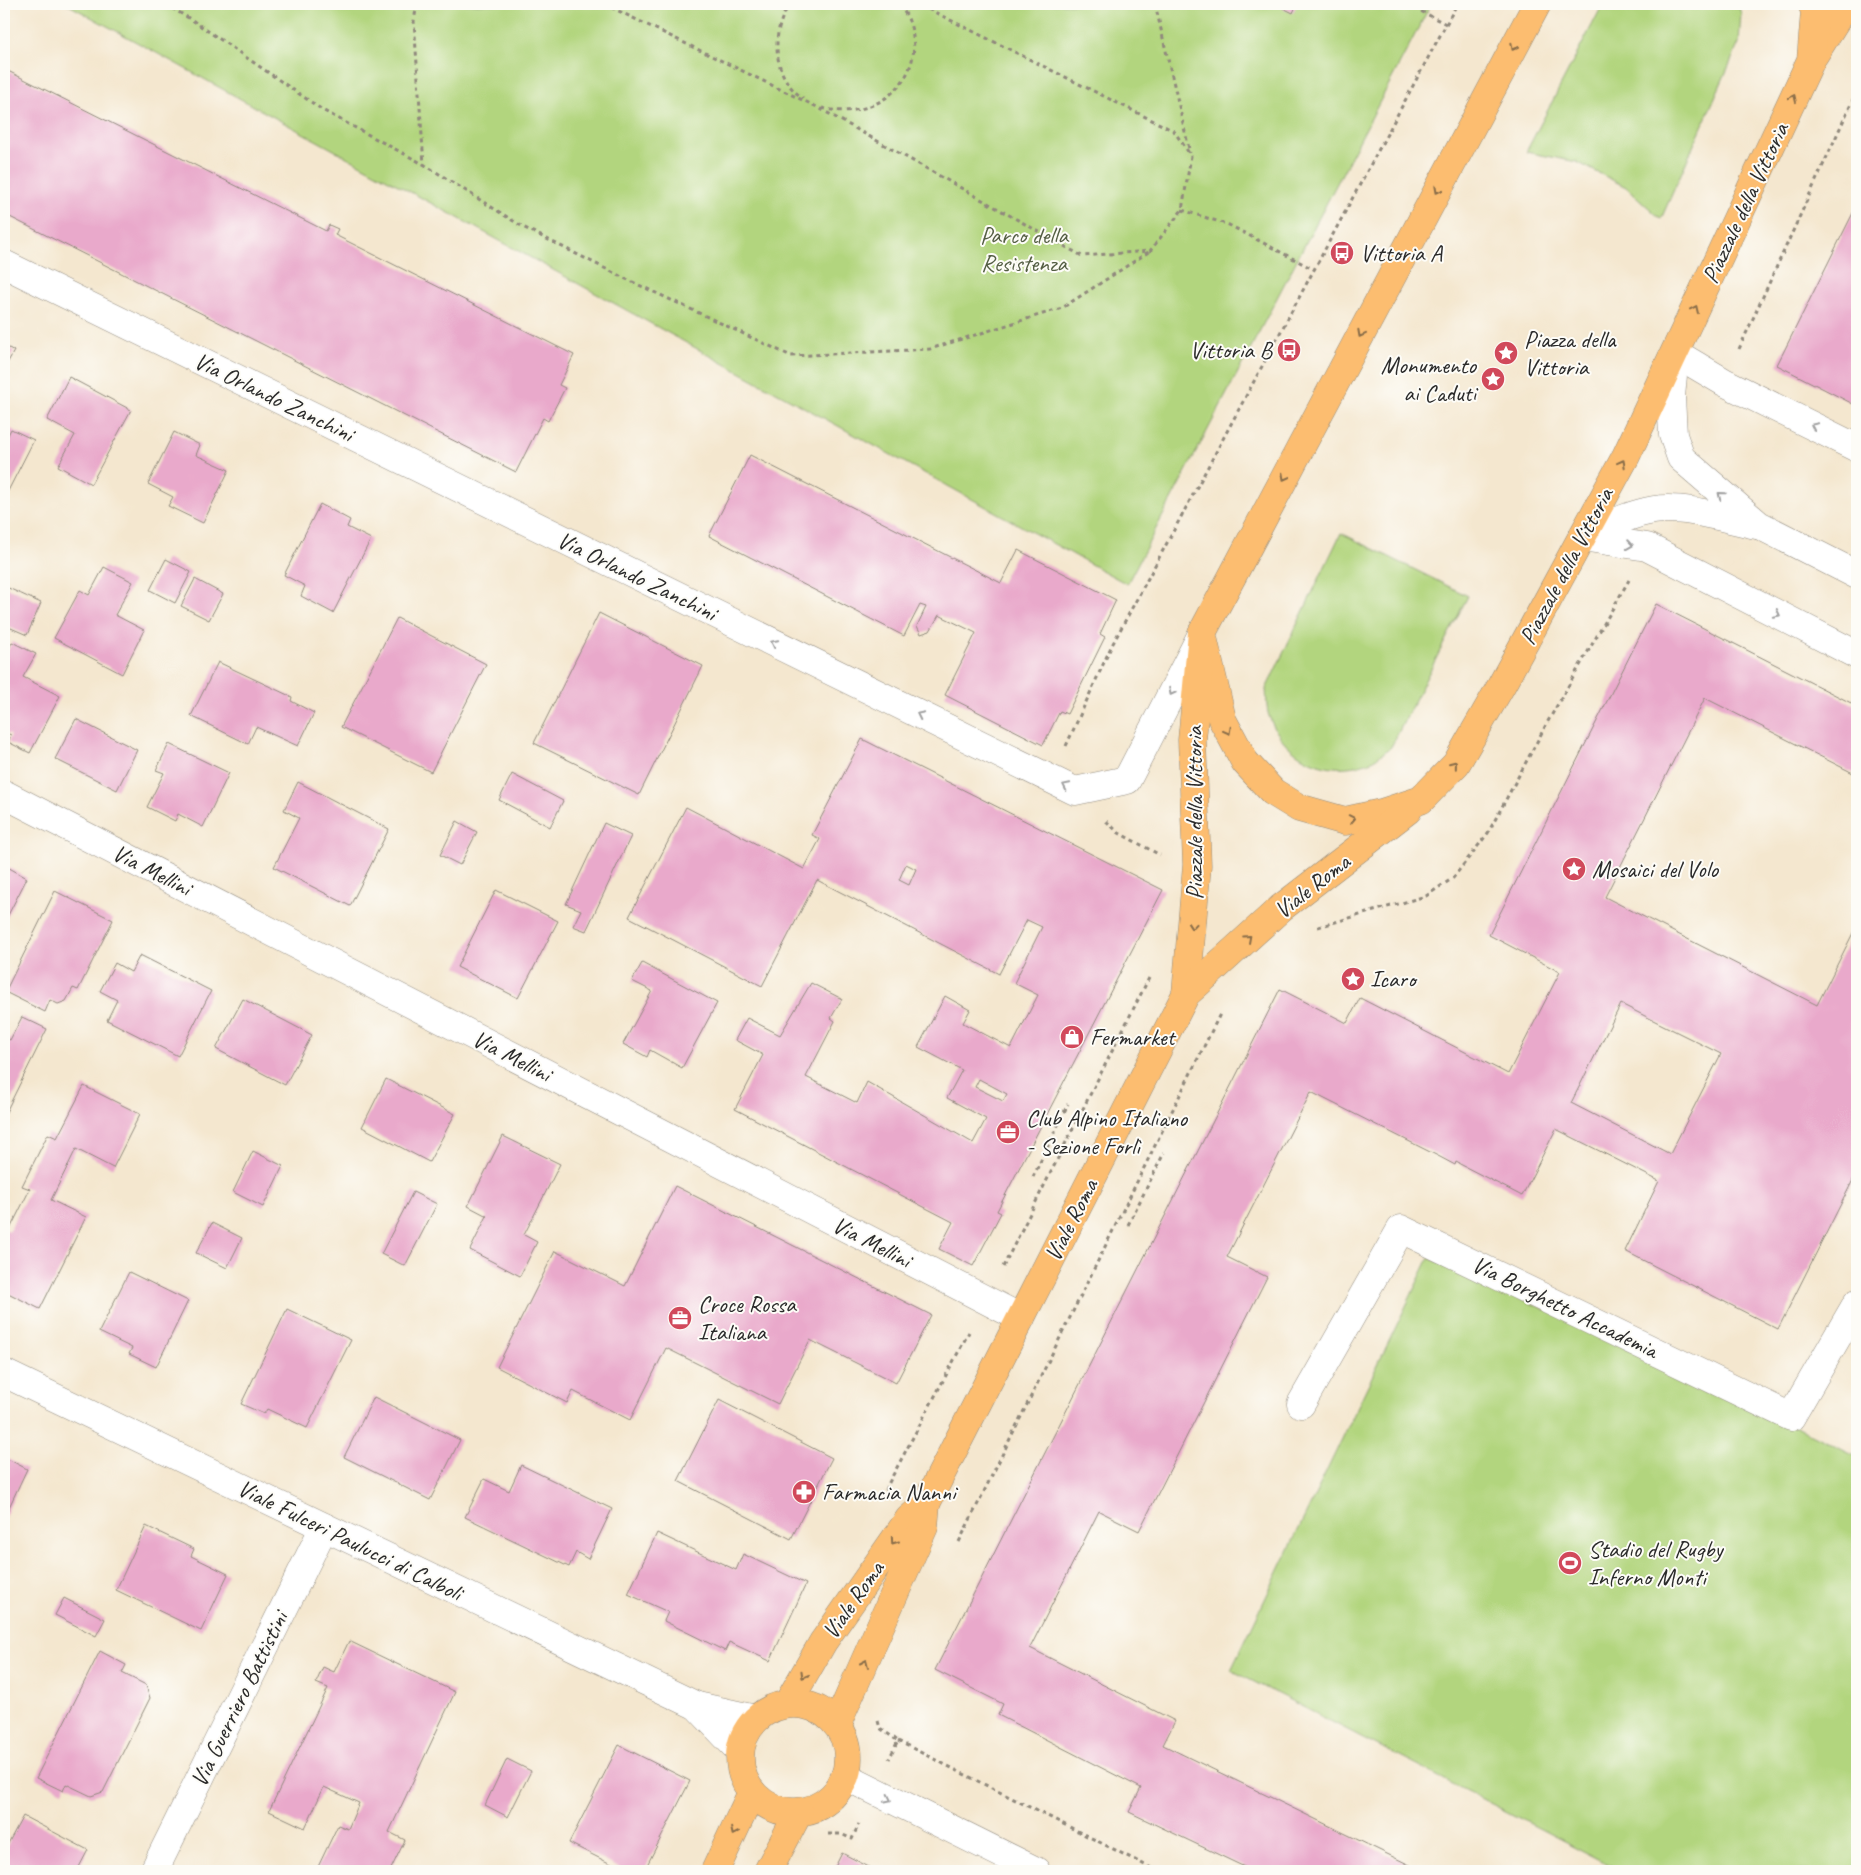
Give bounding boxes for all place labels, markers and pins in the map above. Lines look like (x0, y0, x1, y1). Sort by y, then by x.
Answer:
place label: Vittoria A (1360, 238, 1443, 268)
bus stop icon: Vittoria A (1329, 240, 1355, 266)
place label: Piazza della Vittoria (1524, 324, 1617, 382)
place label: Vittoria B (1189, 335, 1274, 365)
bus stop icon: Vittoria B (1276, 337, 1302, 363)
place icon: Piazza della Vittoria (1493, 340, 1519, 366)
place label: Monumento ai Caduti (1381, 350, 1478, 408)
place icon: Monumento ai Caduti (1480, 366, 1506, 392)
place label: Mosaici del Volo (1592, 854, 1719, 884)
place icon: Mosaici del Volo (1561, 856, 1587, 882)
place label: Icaro (1370, 964, 1418, 994)
place icon: Icaro (1340, 966, 1366, 992)
place label: Fermarket (1090, 1022, 1176, 1052)
shop icon: Fermarket (1059, 1024, 1085, 1050)
place label: Club Alpino Italiano - Sezione Forlì (1026, 1103, 1189, 1161)
office icon: Club Alpino Italiano - Sezione Forlì (995, 1119, 1021, 1145)
place label: Croce Rossa Italiana (698, 1289, 797, 1347)
office icon: Croce Rossa Italiana (667, 1305, 693, 1331)
place label: Farmacia Nanni (822, 1477, 959, 1507)
pharmacy icon: Farmacia Nanni (791, 1479, 817, 1505)
place label: Stadio del Rugby Inferno Monti (1588, 1534, 1724, 1592)
sports icon: Stadio del Rugby Inferno Monti (1557, 1550, 1583, 1576)

